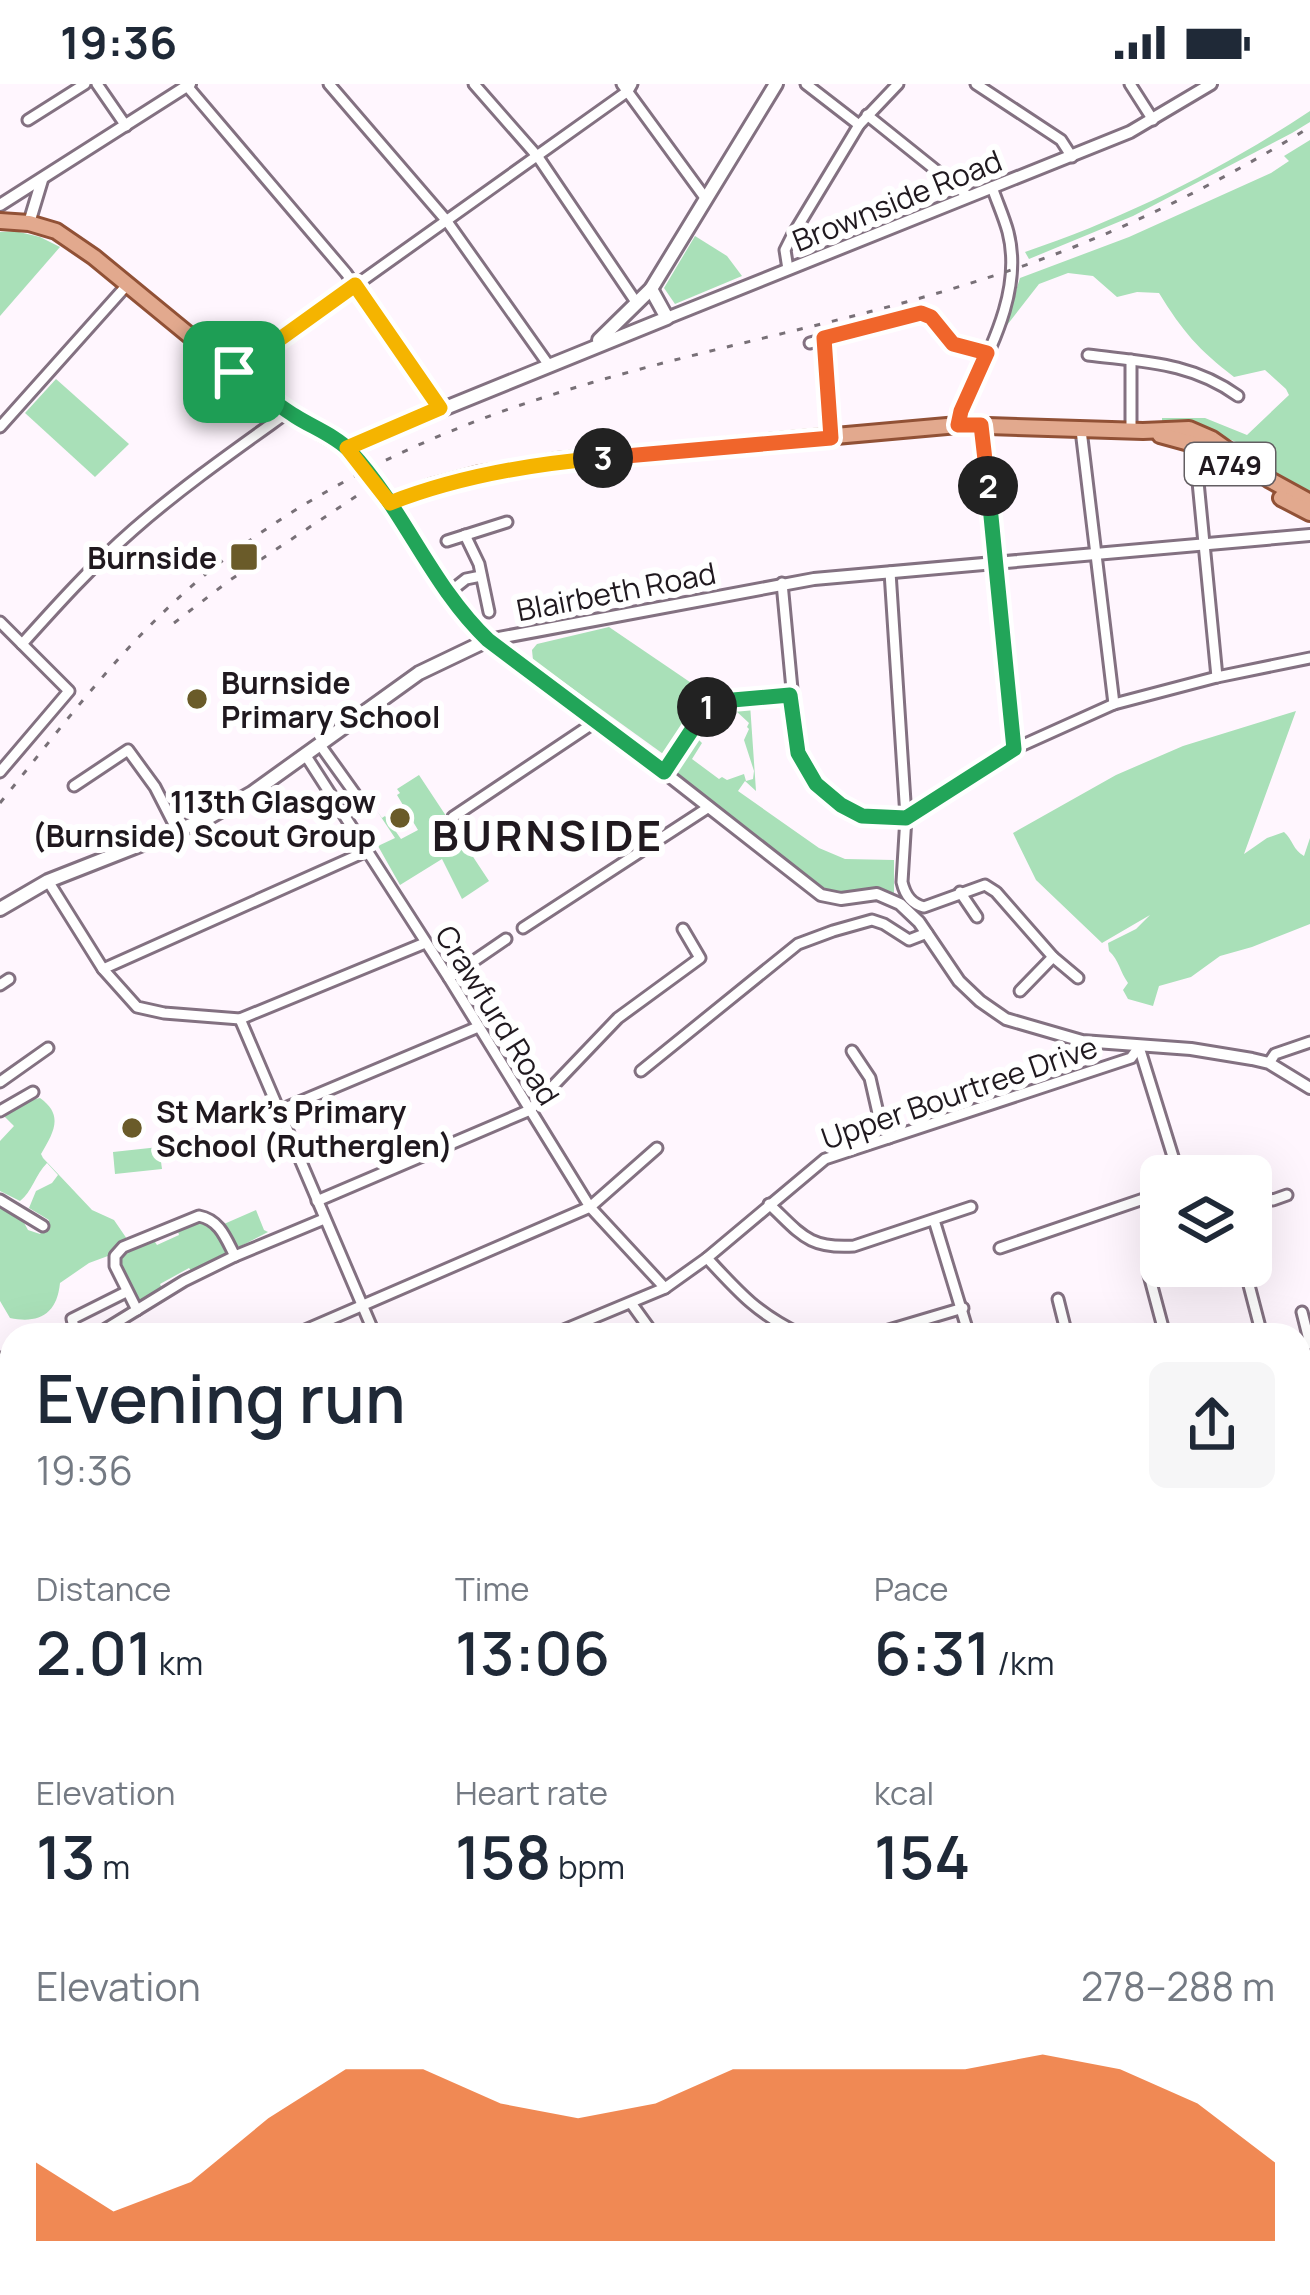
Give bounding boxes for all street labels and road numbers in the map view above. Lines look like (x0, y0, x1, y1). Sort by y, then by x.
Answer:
street label: Brownside Road (786, 139, 1008, 261)
road number: A749 (1185, 443, 1275, 485)
street label: Blairbeth Road (513, 552, 719, 630)
street label: Crawfurd Road (426, 917, 570, 1113)
street label: Upper Bourtree Drive (815, 1025, 1103, 1159)

